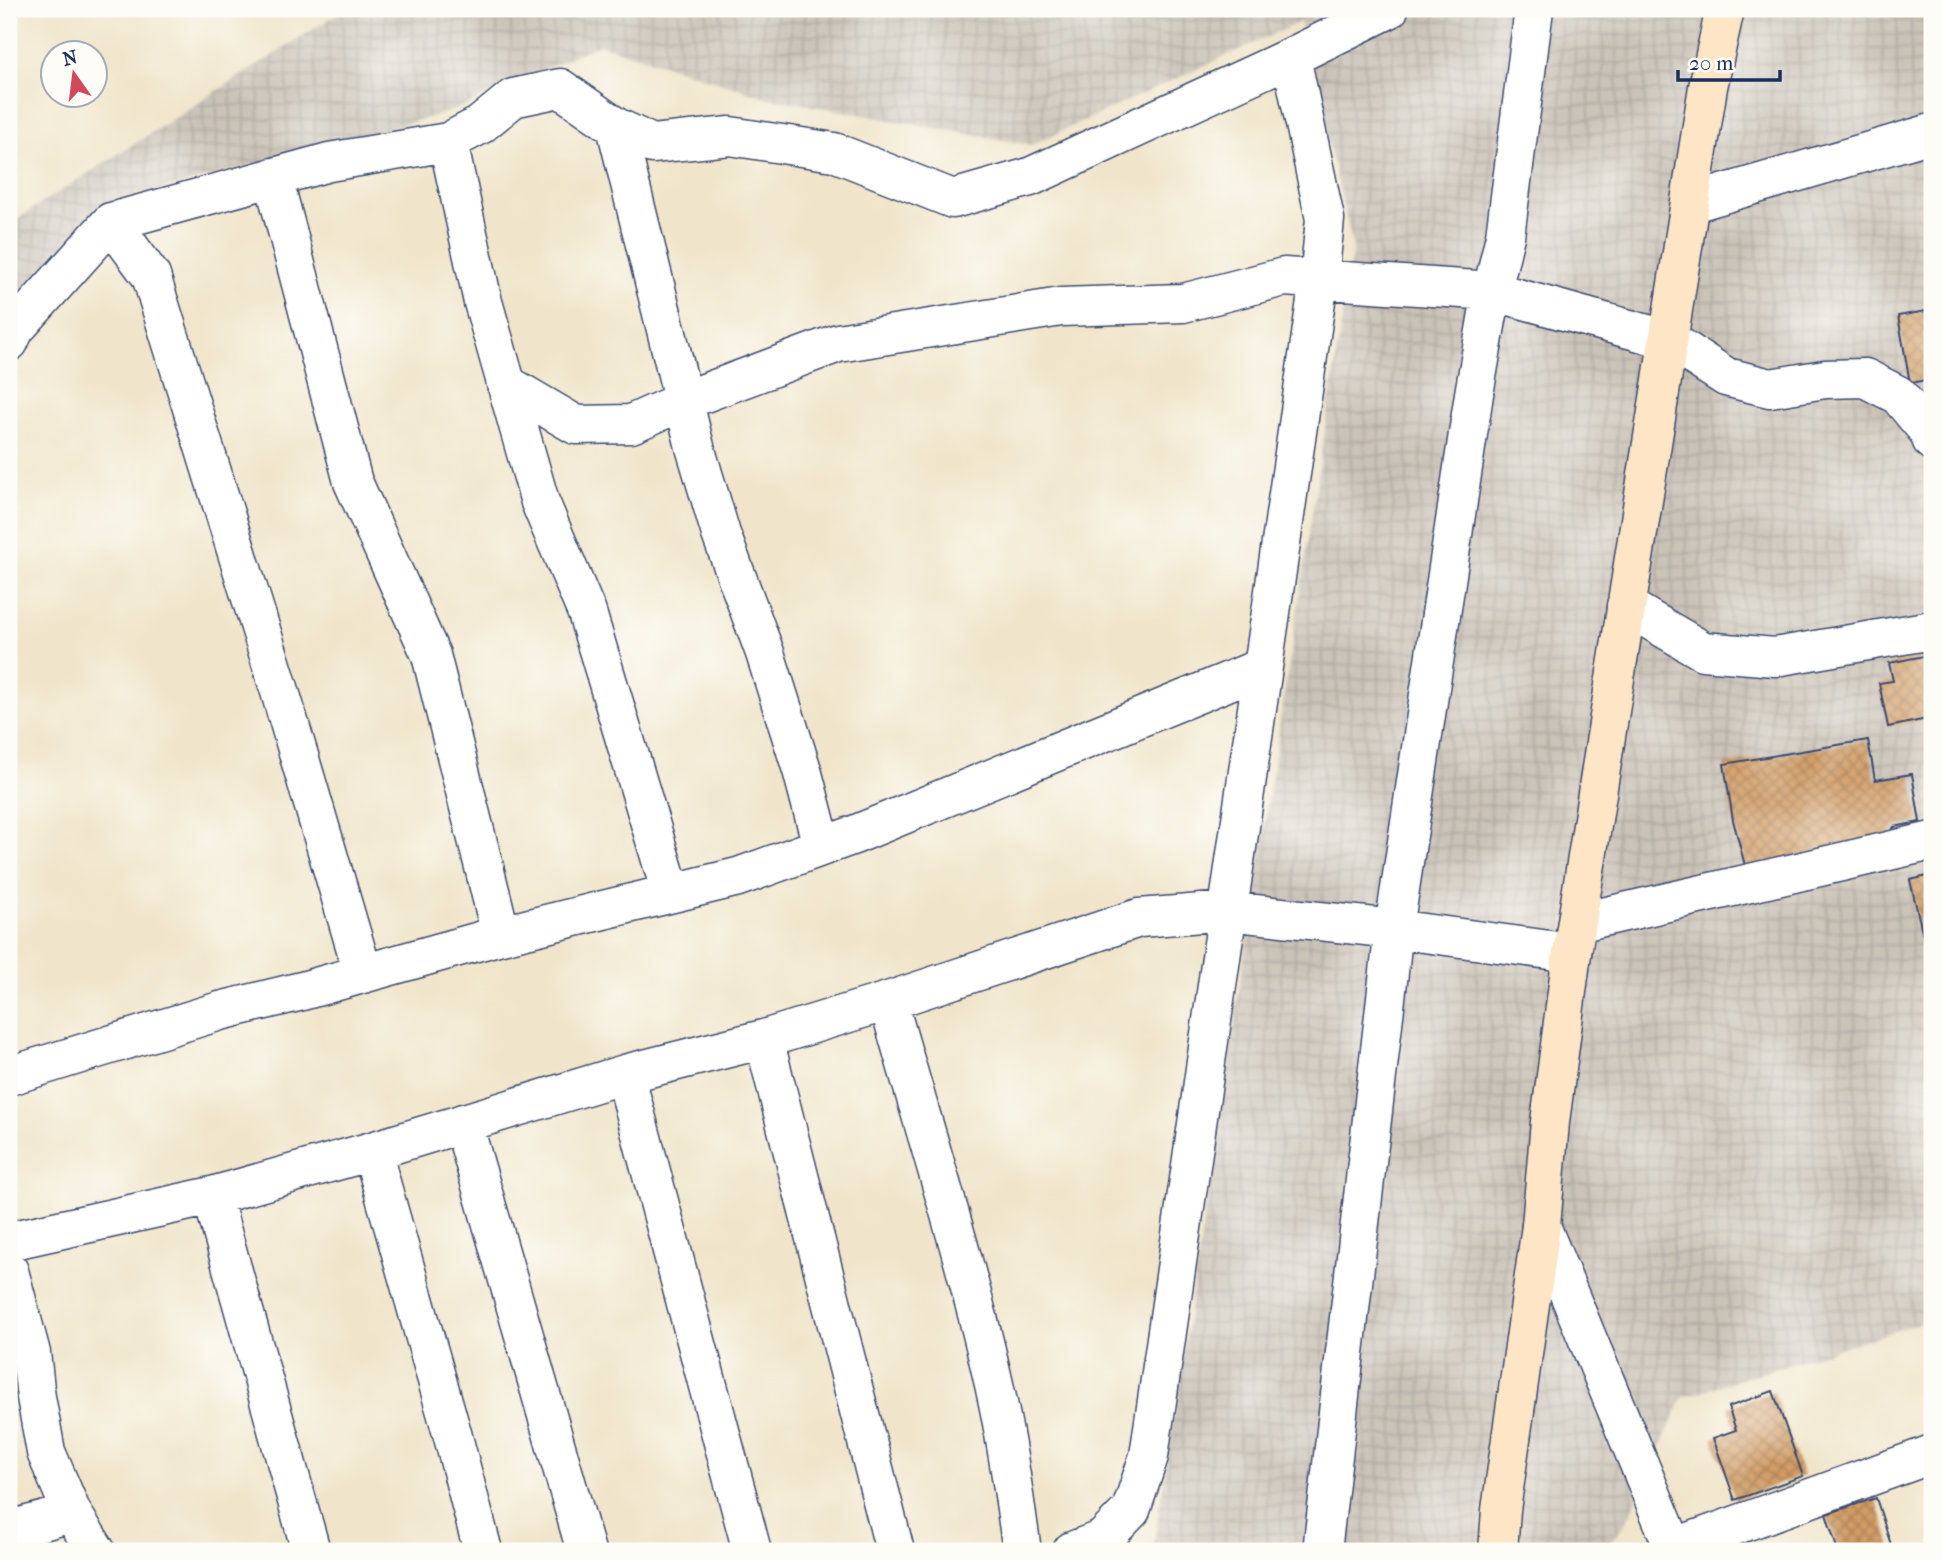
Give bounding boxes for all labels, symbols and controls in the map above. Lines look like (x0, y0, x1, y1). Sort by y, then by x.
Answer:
north arrow (38, 38, 108, 108)
scale bar (1678, 38, 1780, 82)
text: N (60, 46, 80, 71)
text: 20 m (1689, 51, 1734, 75)

